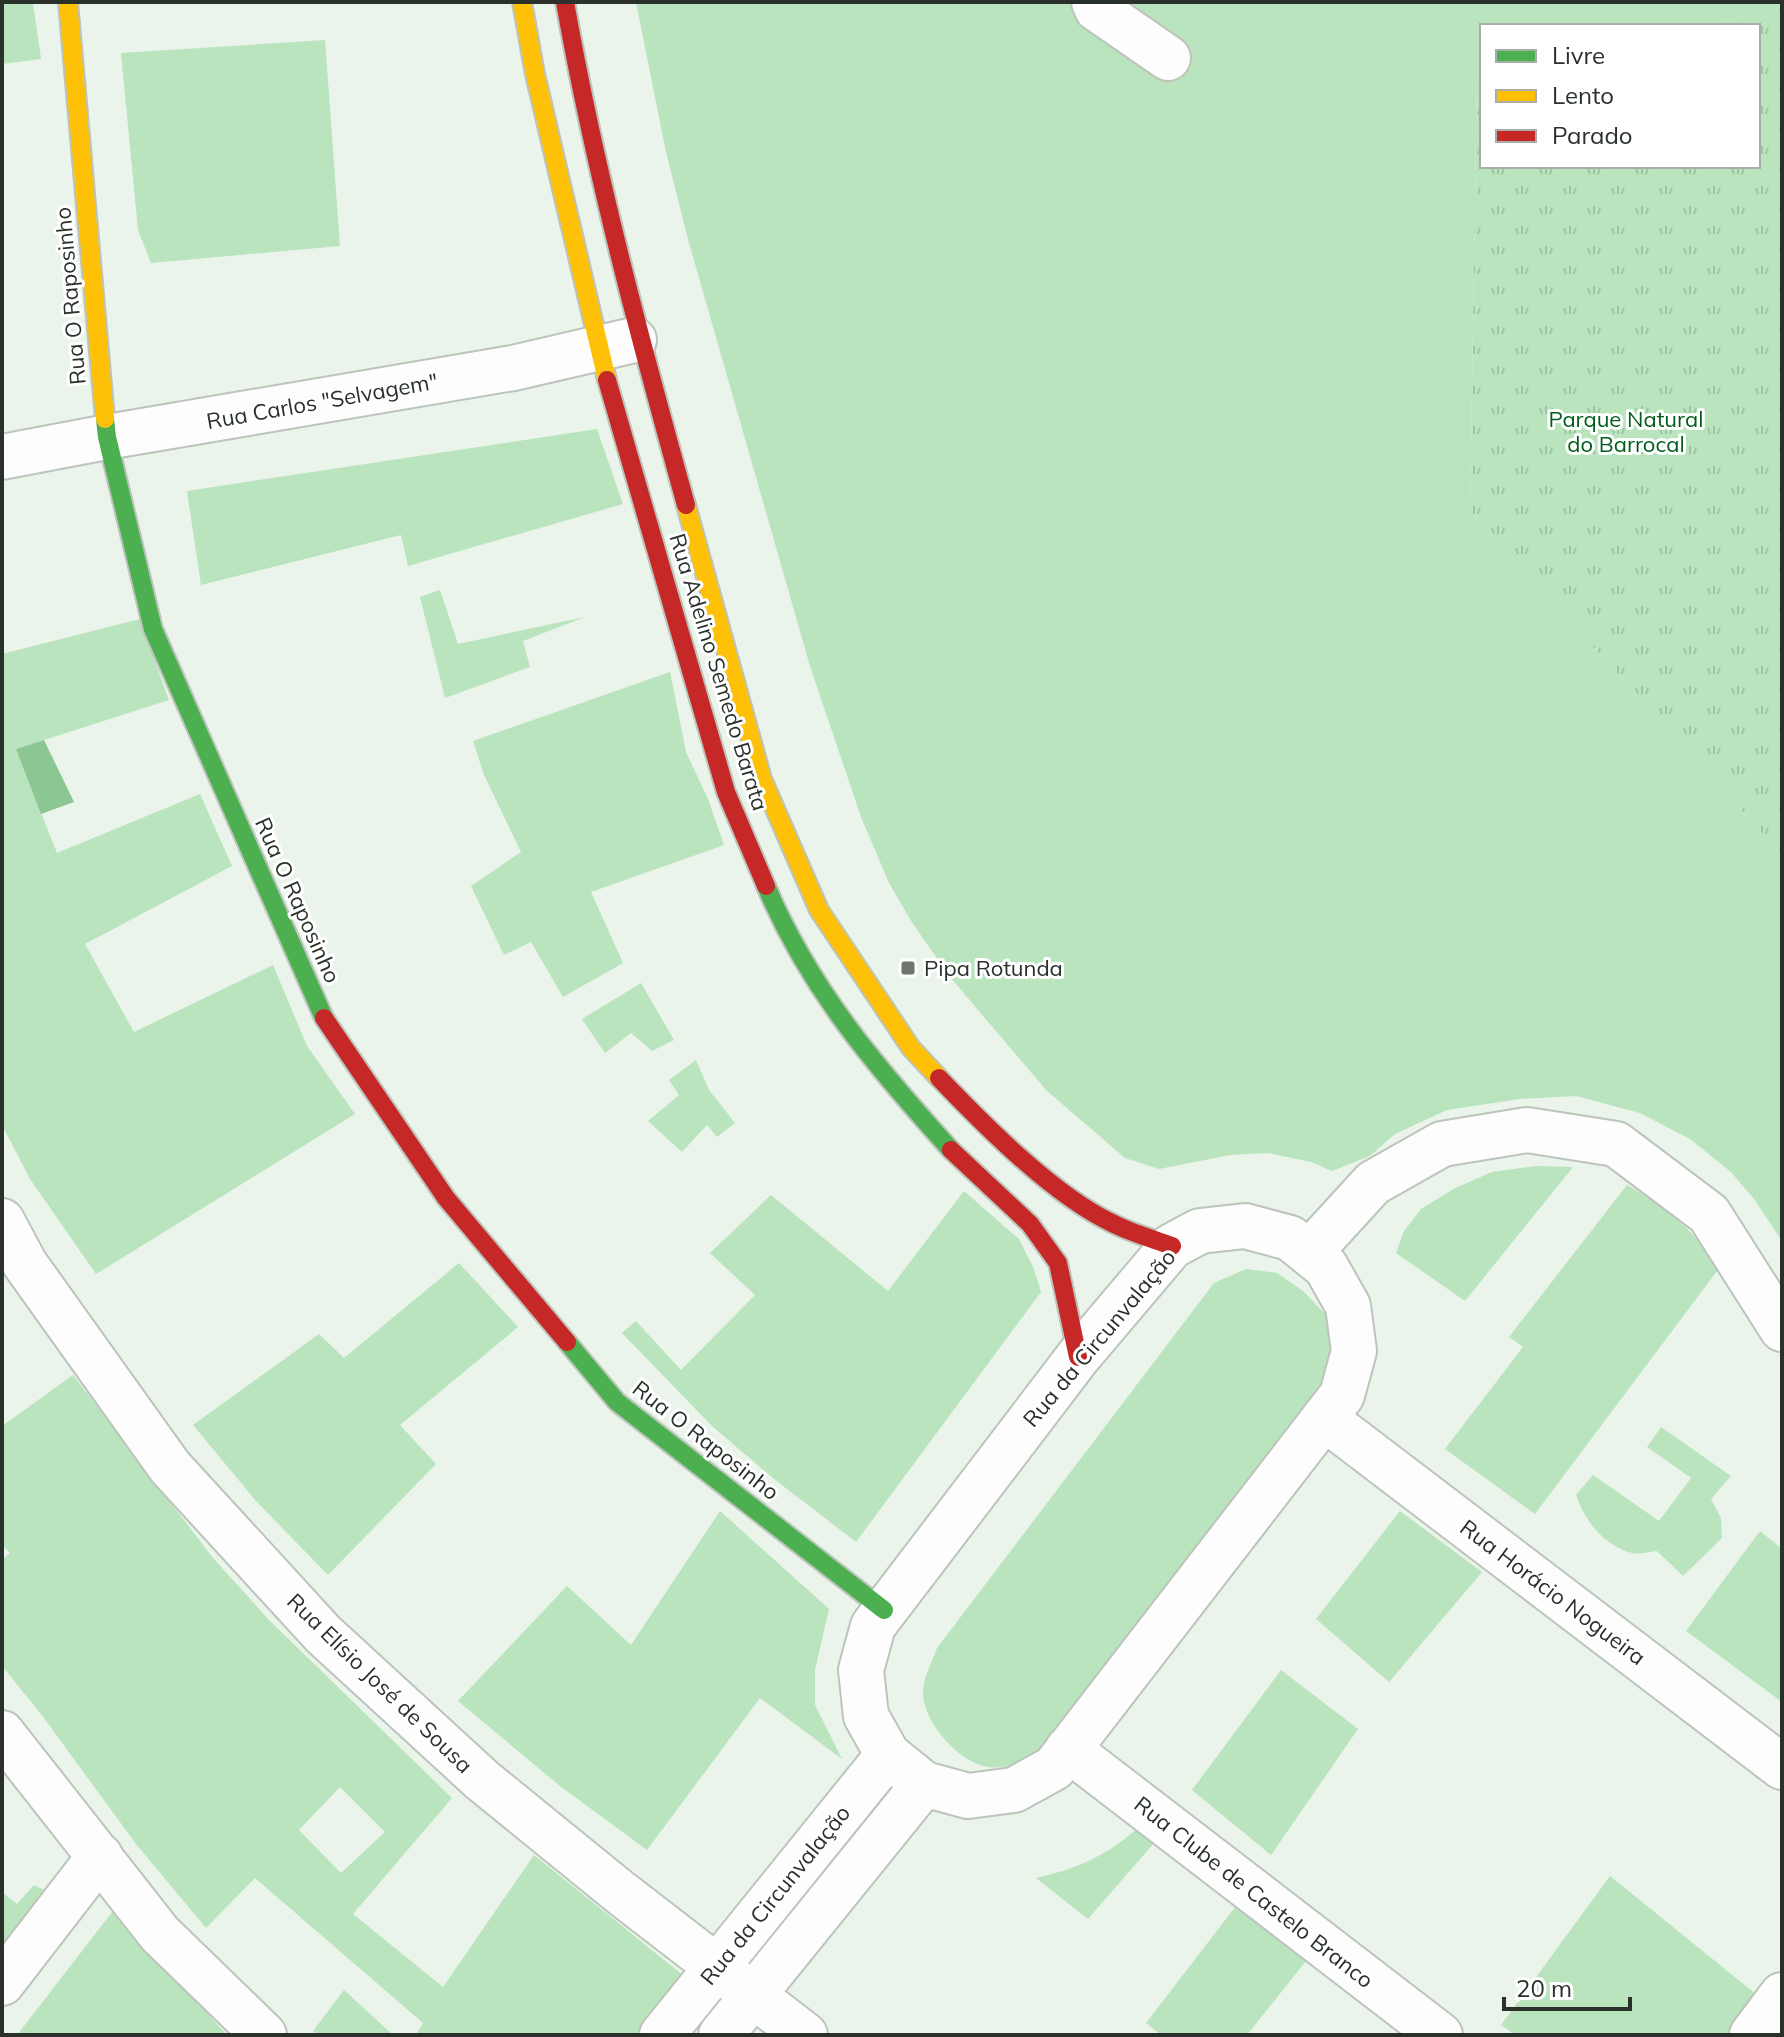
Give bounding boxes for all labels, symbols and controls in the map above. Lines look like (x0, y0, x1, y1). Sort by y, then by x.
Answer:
legend (1480, 24, 1760, 168)
text: Livre (1552, 40, 1605, 70)
text: Lento (1552, 80, 1614, 110)
text: Parado (1552, 120, 1633, 150)
street label: Rua O Raposinho (48, 206, 92, 386)
street label: Rua Carlos "Selvagem" (204, 367, 440, 435)
park label: Parque Natural do Barrocal (1549, 405, 1703, 458)
street label: Rua Adelino Semedo Barata (663, 530, 775, 814)
street label: Rua O Raposinho (249, 813, 347, 987)
place label: Pipa Rotunda (924, 954, 1063, 982)
marker: Pipa Rotunda (899, 959, 917, 977)
street label: Rua da Circunvalação (1017, 1243, 1181, 1433)
street label: Rua O Raposinho (627, 1374, 785, 1506)
street label: Rua Horácio Nogueira (1455, 1513, 1651, 1671)
street label: Rua Elísio José de Sousa (281, 1587, 479, 1779)
street label: Rua Clube de Castelo Branco (1129, 1790, 1379, 1994)
street label: Rua da Circunvalação (694, 1799, 856, 1991)
scale bar (1504, 1961, 1630, 2011)
text: 20 m (1516, 1973, 1572, 2003)

